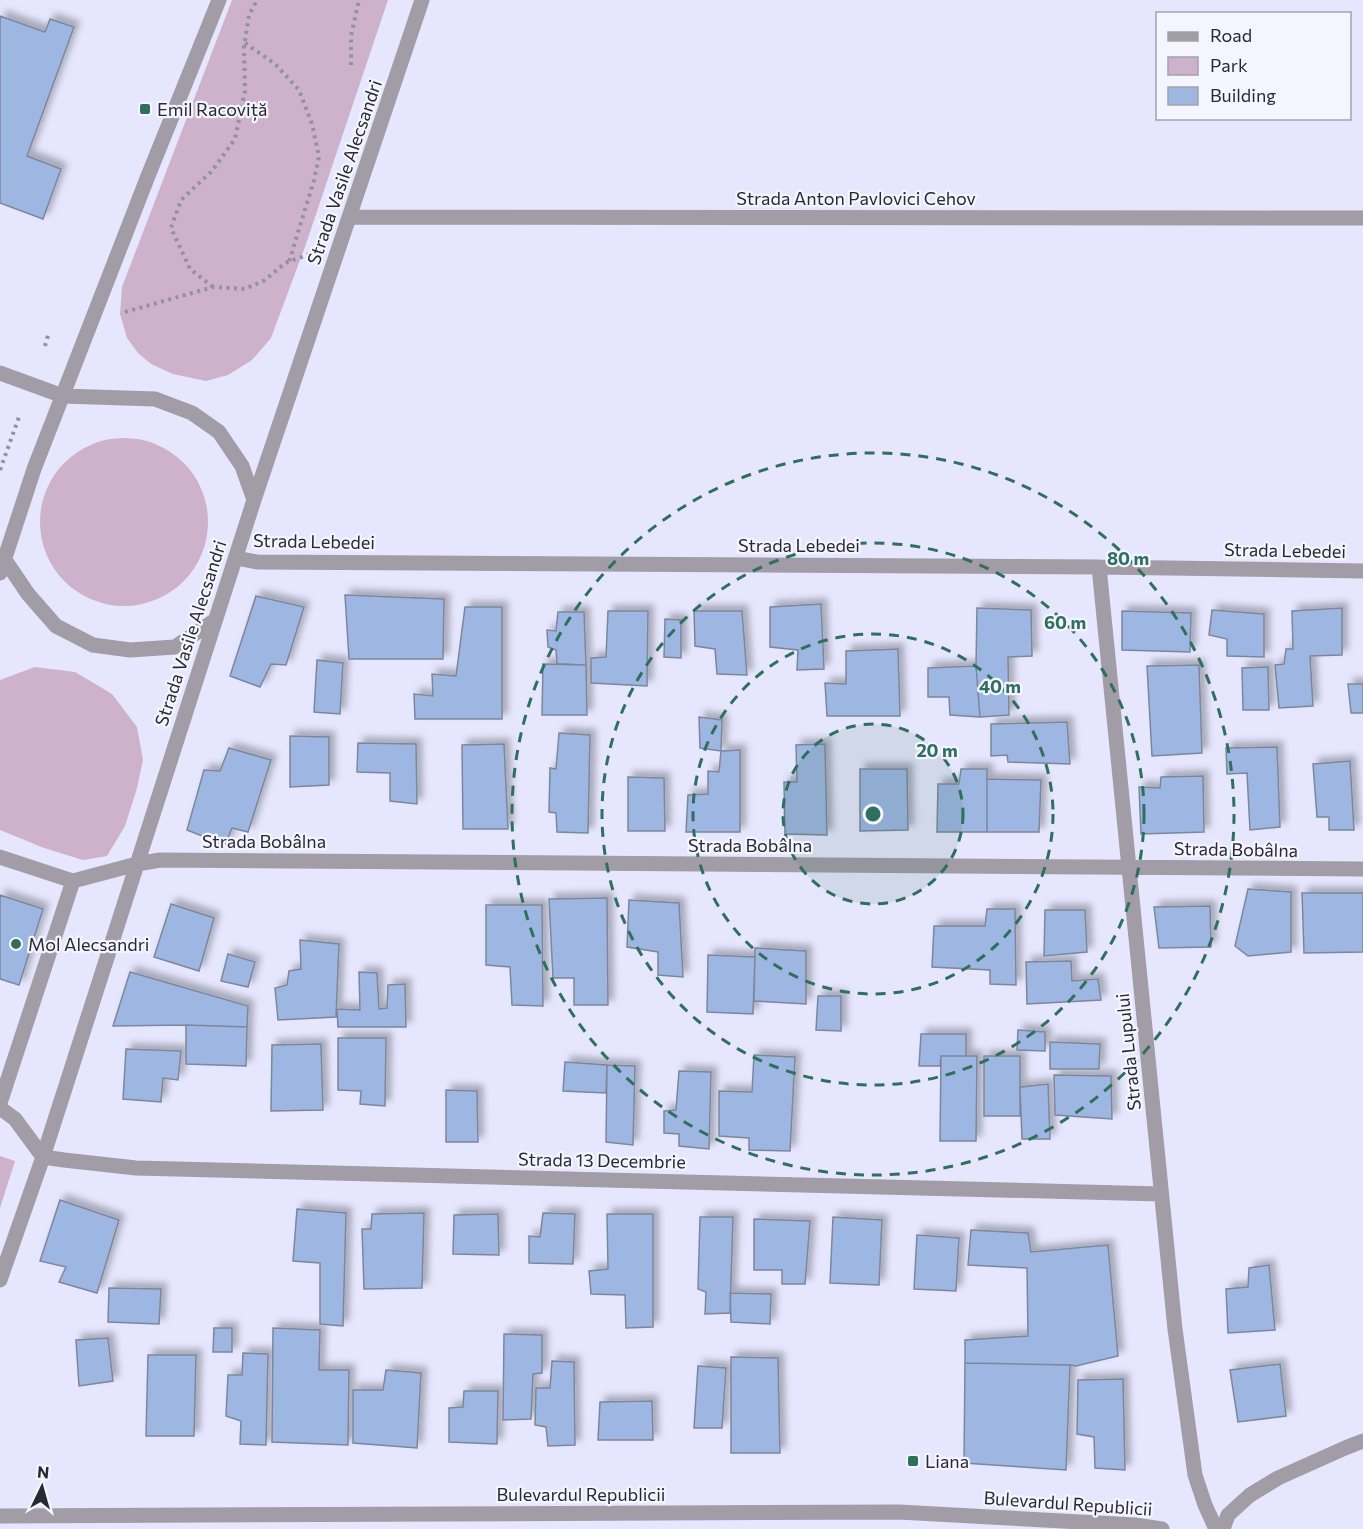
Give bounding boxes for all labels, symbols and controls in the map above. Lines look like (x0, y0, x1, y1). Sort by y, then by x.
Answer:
legend (1156, 12, 1351, 120)
text: Road (1210, 24, 1252, 46)
text: Park (1210, 54, 1248, 76)
street label: Strada Vasile Alecsandri (302, 77, 386, 267)
text: Building (1210, 84, 1276, 106)
place label: Emil Racoviță (157, 98, 267, 121)
marker: Emil Racoviță (138, 102, 152, 116)
street label: Strada Anton Pavlovici Cehov (736, 187, 976, 209)
street label: Strada Lebedei (253, 529, 375, 553)
street label: Strada Lebedei (738, 534, 860, 556)
street label: Strada Vasile Alecsandri (150, 537, 230, 729)
street label: Strada Lebedei (1224, 538, 1346, 562)
text: 80 m (1107, 547, 1149, 569)
text: 60 m (1044, 611, 1086, 633)
text: 40 m (979, 675, 1021, 697)
text: 20 m (916, 739, 958, 761)
centre of rings (863, 804, 883, 824)
street label: Strada Bobâlna (202, 830, 326, 852)
street label: Strada Bobâlna (688, 834, 812, 856)
street label: Strada Bobâlna (1174, 837, 1298, 861)
place label: Mol Alecsandri (28, 933, 149, 955)
marker: Mol Alecsandri (9, 937, 23, 951)
street label: Strada Lupului (1111, 992, 1145, 1112)
street label: Strada 13 Decembrie (518, 1148, 686, 1172)
place label: Liana (925, 1450, 969, 1472)
marker: Liana (906, 1454, 920, 1468)
north arrow (12, 1457, 72, 1517)
text: N (37, 1462, 50, 1482)
street label: Bulevardul Republicii (497, 1483, 666, 1505)
street label: Bulevardul Republicii (983, 1486, 1153, 1520)

